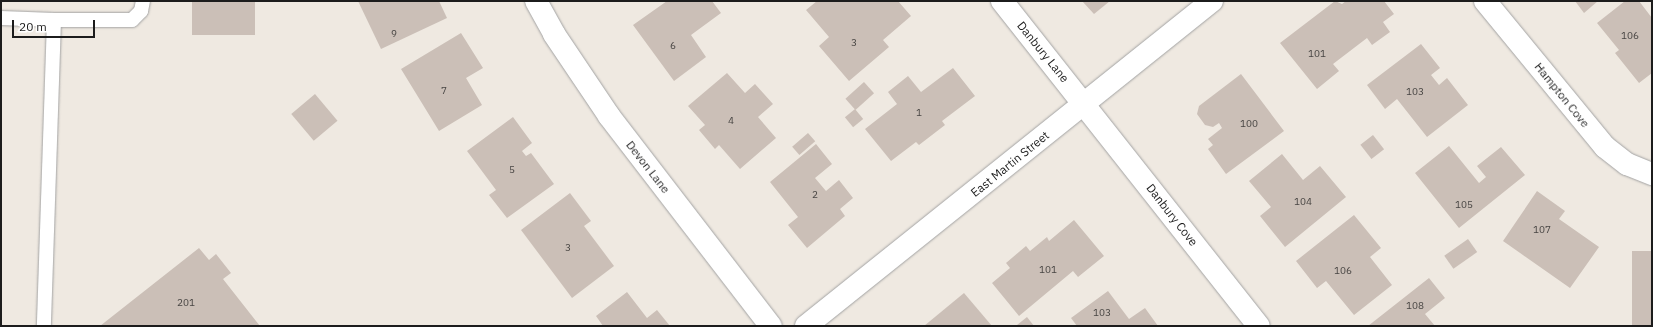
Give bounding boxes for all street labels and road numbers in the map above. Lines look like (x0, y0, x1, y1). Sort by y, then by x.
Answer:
street label: Danbury Lane (1014, 19, 1072, 85)
street label: Hampton Cove (1531, 60, 1593, 130)
street label: East Martin Street (968, 128, 1052, 200)
street label: Devon Lane (623, 138, 673, 196)
street label: Danbury Cove (1143, 181, 1201, 249)

